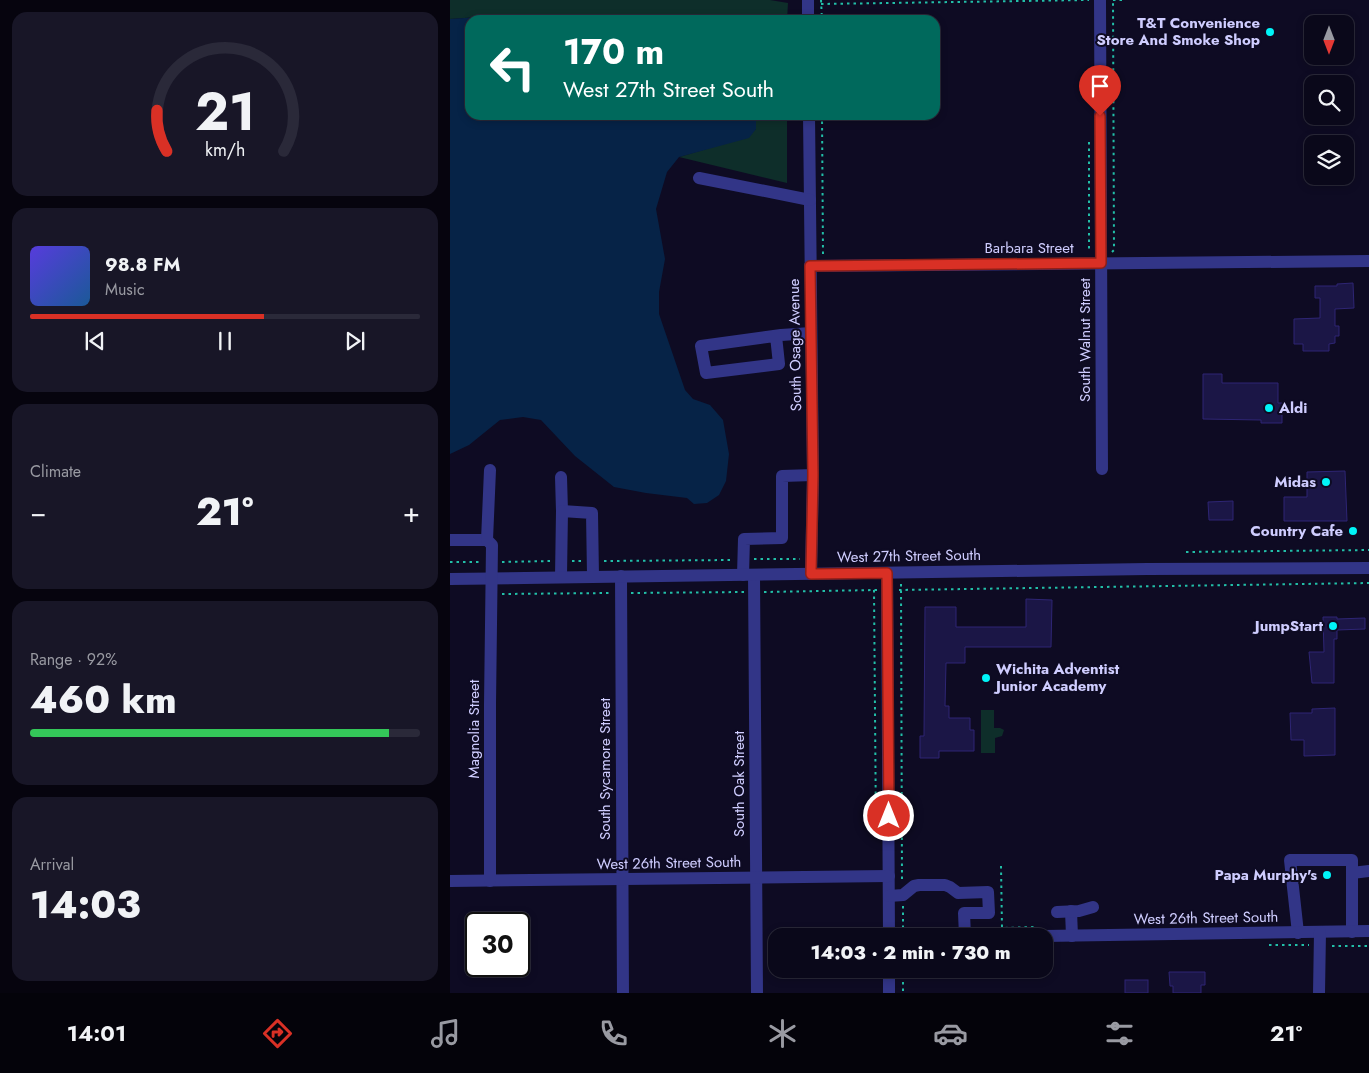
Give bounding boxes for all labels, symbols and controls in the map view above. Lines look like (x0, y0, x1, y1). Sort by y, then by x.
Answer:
place label: T&T Convenience Store And Smoke Shop (1096, 12, 1260, 51)
north arrow (1304, 15, 1354, 65)
map controls (1304, 15, 1354, 185)
marker: T&T Convenience Store And Smoke Shop (1264, 26, 1276, 38)
text: 170 m (563, 27, 664, 77)
icon: left (480, 35, 545, 100)
pin (1079, 65, 1121, 116)
icon: arrive (1086, 72, 1114, 100)
text: West 27th Street South (563, 73, 774, 105)
text: 21 (195, 74, 255, 150)
button: search (1304, 75, 1354, 125)
button: layers (1304, 135, 1354, 185)
text: km/h (205, 137, 245, 163)
street label: Barbara Street (984, 237, 1074, 259)
text: 98.8 FM (105, 251, 181, 278)
text: Music (105, 278, 145, 301)
street label: South Osage Avenue (783, 278, 807, 412)
street label: South Walnut Street (1074, 278, 1096, 402)
icon: previous (81, 327, 109, 355)
icon: pause (211, 327, 239, 355)
icon: next (341, 327, 369, 355)
place label: Aldi (1278, 397, 1307, 419)
marker: Aldi (1263, 402, 1275, 414)
text: Climate (30, 460, 81, 483)
place label: Midas (1274, 471, 1316, 493)
marker: Midas (1320, 476, 1332, 488)
text: 21° (196, 484, 253, 539)
text: − (30, 492, 47, 533)
text: + (403, 492, 420, 533)
place label: Country Cafe (1250, 520, 1343, 542)
marker: Country Cafe (1347, 525, 1359, 537)
street label: West 27th Street South (837, 544, 981, 568)
place label: JumpStart (1252, 615, 1323, 637)
marker: JumpStart (1327, 620, 1339, 632)
text: Range · 92% (30, 648, 117, 671)
place label: Wichita Adventist Junior Academy (993, 658, 1119, 697)
text: 460 km (30, 672, 177, 727)
marker: Wichita Adventist Junior Academy (980, 672, 992, 684)
street label: Magnolia Street (463, 679, 485, 778)
street label: South Sycamore Street (594, 698, 616, 840)
street label: South Oak Street (728, 730, 750, 837)
position arrow (862, 789, 914, 841)
street label: West 26th Street South (596, 851, 742, 875)
text: Arrival (30, 853, 74, 876)
place label: Papa Murphy's (1215, 864, 1317, 886)
marker: Papa Murphy's (1321, 869, 1333, 881)
text: 14:03 (30, 877, 141, 932)
street label: West 26th Street South (1133, 906, 1279, 930)
speed limit sign: 30 (465, 912, 530, 977)
text: 14:03 · 2 min · 730 m (810, 939, 1011, 966)
icon: directions (260, 1016, 295, 1051)
icon: music (428, 1016, 463, 1051)
icon: phone (596, 1016, 631, 1051)
icon: climate (765, 1016, 800, 1051)
icon: car (933, 1016, 968, 1051)
icon: filters (1102, 1016, 1137, 1051)
text: 14:01 (67, 1017, 126, 1049)
text: 21° (1270, 1017, 1302, 1049)

